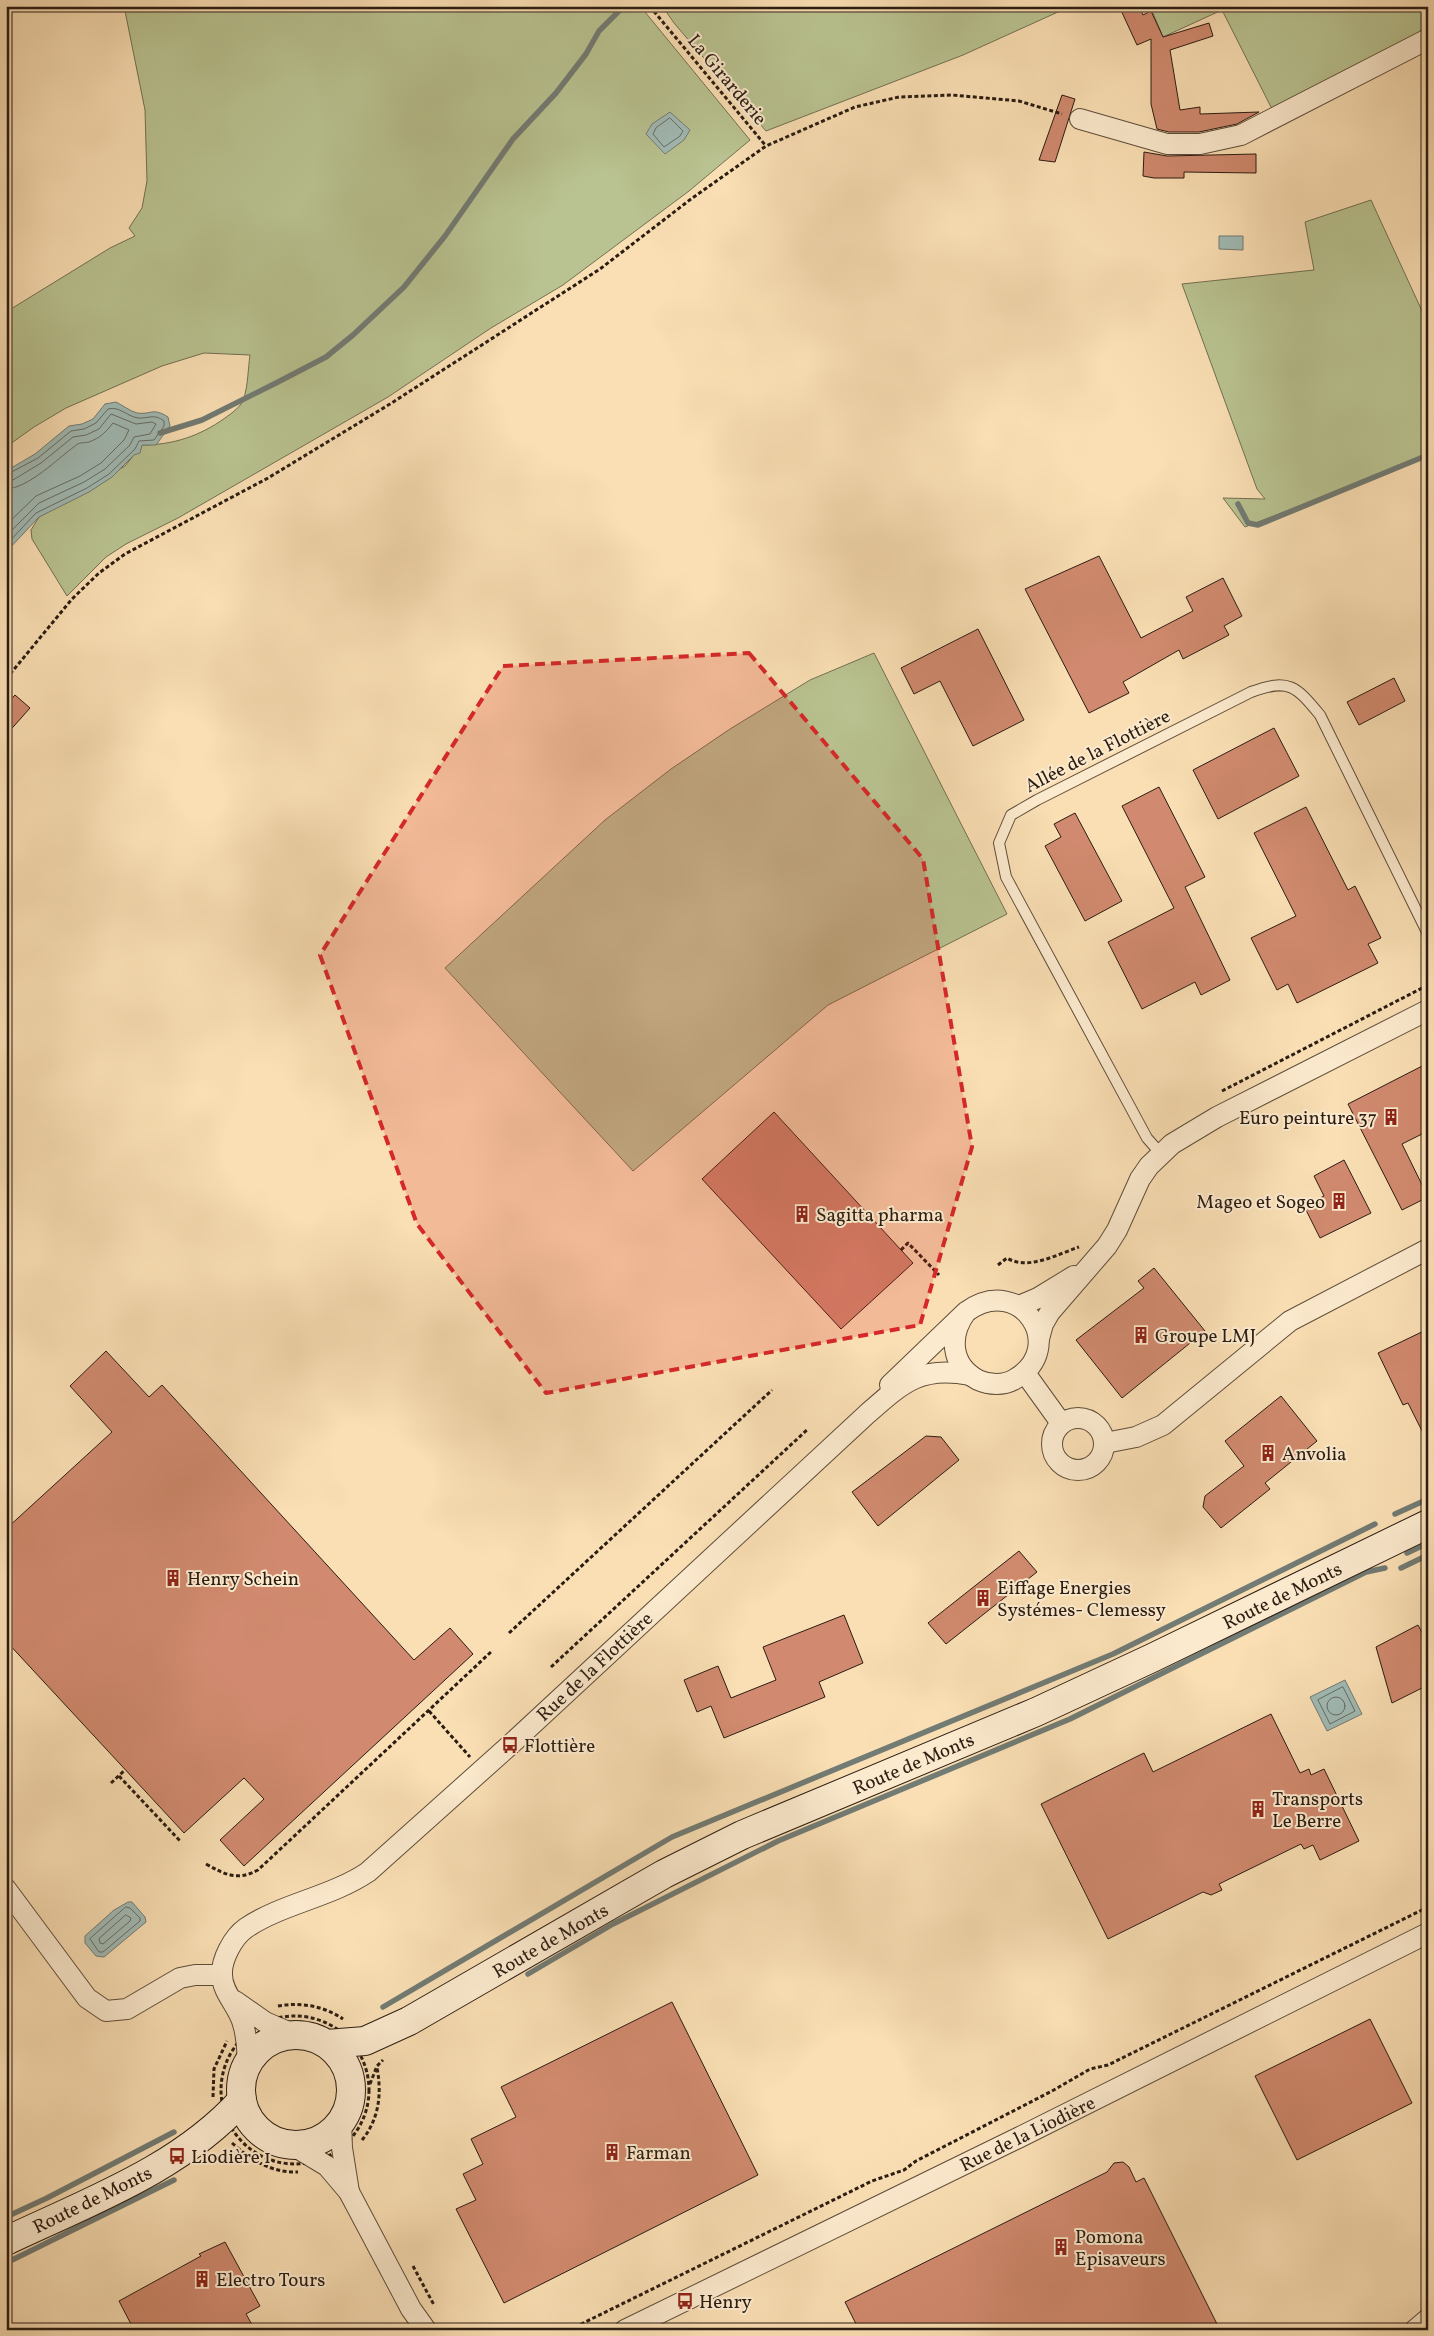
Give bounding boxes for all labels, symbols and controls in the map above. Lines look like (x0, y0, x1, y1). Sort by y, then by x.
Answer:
street label: La Girarderie (681, 29, 772, 131)
street label: Allée de la Flottière (1021, 704, 1175, 800)
place label: Euro peinture 37 (1239, 1106, 1377, 1132)
building icon: Euro peinture 37 (1381, 1107, 1401, 1127)
place label: Mageo et Sogeo (1196, 1190, 1325, 1216)
building icon: Mageo et Sogeo (1329, 1191, 1349, 1211)
place label: Sagitta pharma (816, 1203, 944, 1229)
building icon: Sagitta pharma (792, 1204, 812, 1224)
place label: Groupe LMJ (1155, 1324, 1256, 1350)
building icon: Groupe LMJ (1131, 1325, 1151, 1345)
place label: Anvolia (1282, 1442, 1347, 1468)
building icon: Anvolia (1258, 1443, 1278, 1463)
street label: Route de Monts (1219, 1557, 1347, 1637)
place label: Henry Schein (187, 1567, 299, 1593)
building icon: Henry Schein (163, 1568, 183, 1588)
place label: Eiffage Energies Systémes- Clemessy (997, 1576, 1166, 1624)
building icon: Eiffage Energies Systémes- Clemessy (973, 1588, 993, 1608)
street label: Rue de la Flottière (532, 1607, 659, 1728)
street label: Route de Monts (849, 1728, 979, 1802)
place label: Flottière (524, 1734, 595, 1760)
bus stop icon: Flottière (500, 1735, 520, 1755)
place label: Transports Le Berre (1272, 1787, 1363, 1835)
building icon: Transports Le Berre (1248, 1799, 1268, 1819)
street label: Route de Monts (488, 1898, 614, 1985)
street label: Rue de la Liodière (956, 2091, 1100, 2179)
place label: Farman (626, 2141, 691, 2167)
building icon: Farman (602, 2142, 622, 2162)
place label: Liodière 1 (191, 2145, 271, 2171)
bus stop icon: Liodière 1 (167, 2146, 187, 2166)
street label: Route de Monts (29, 2161, 157, 2241)
place label: Pomona Episaveurs (1075, 2225, 1166, 2273)
building icon: Pomona Episaveurs (1051, 2237, 1071, 2257)
place label: Electro Tours (216, 2268, 325, 2294)
building icon: Electro Tours (192, 2269, 212, 2289)
place label: Henry (699, 2290, 752, 2316)
bus stop icon: Henry (675, 2291, 695, 2311)

